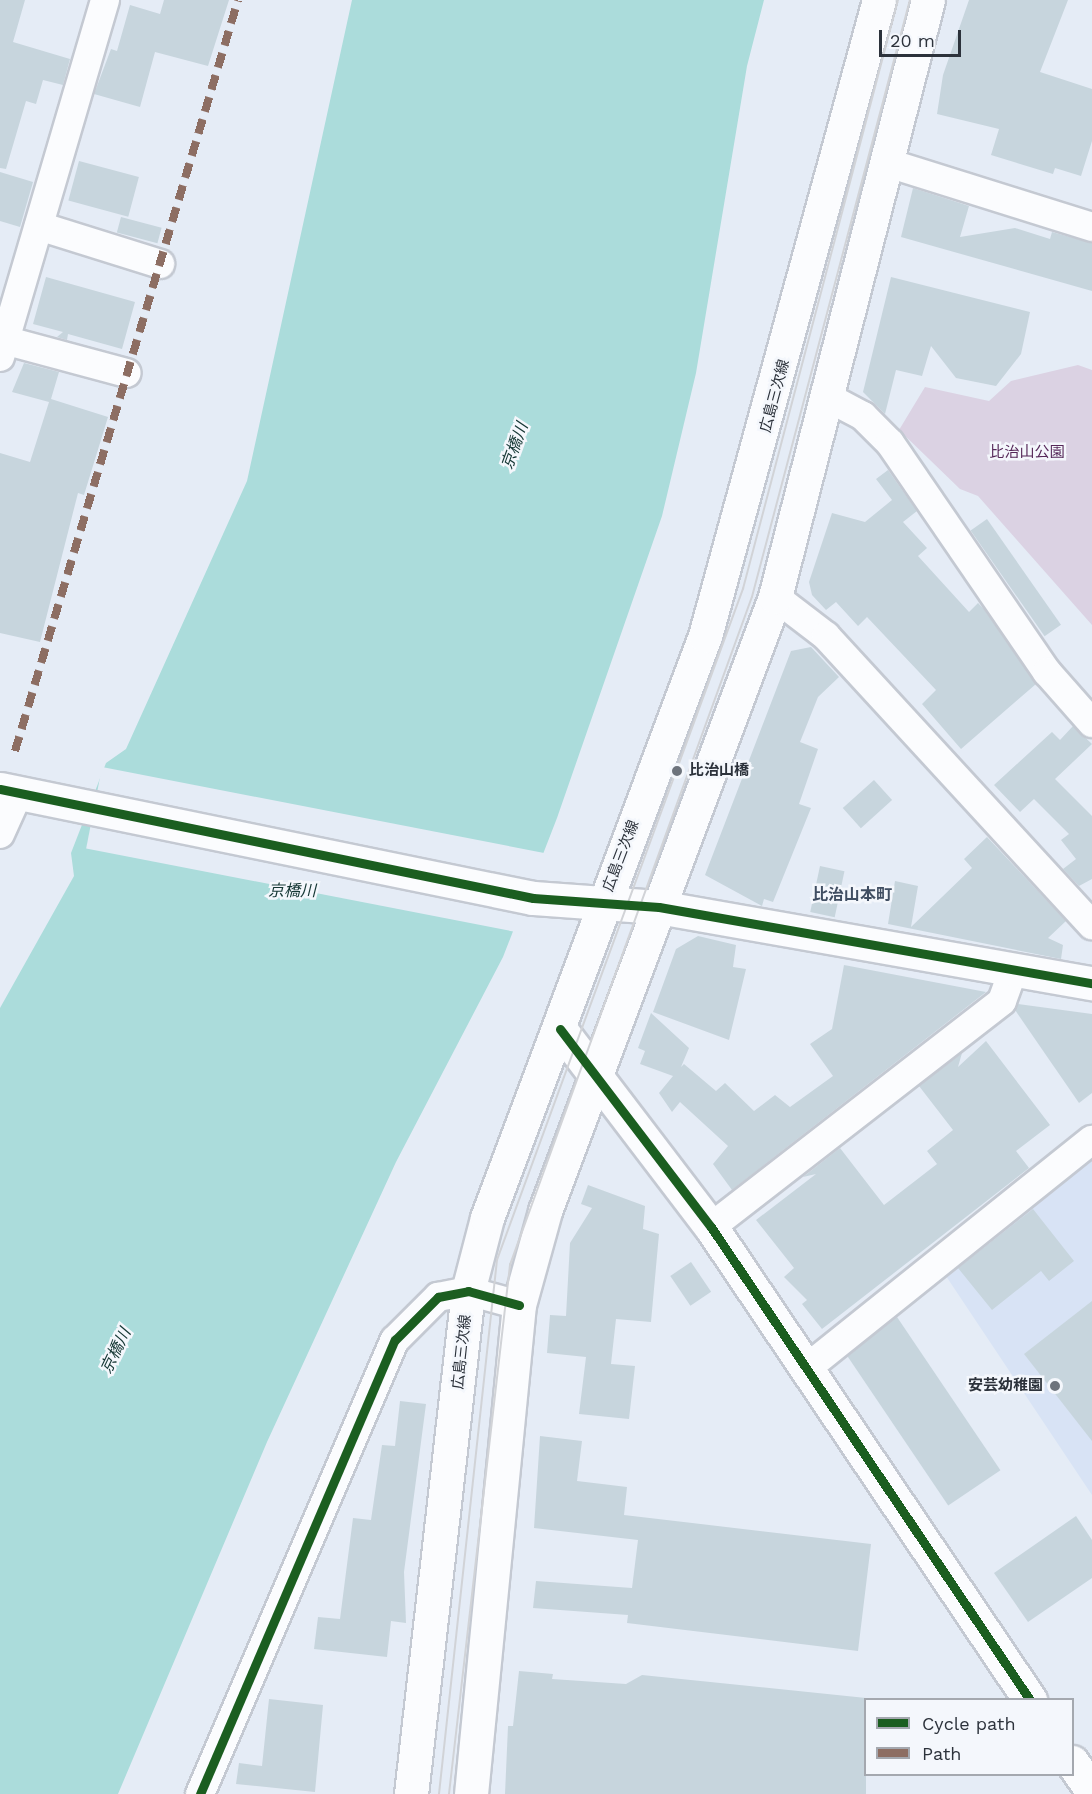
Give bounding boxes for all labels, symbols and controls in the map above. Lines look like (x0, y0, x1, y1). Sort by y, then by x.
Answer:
scale bar (882, 18, 964, 56)
text: 20 m (890, 30, 935, 51)
street label: 広島三次線 (757, 357, 793, 435)
water label: 京橋川 (498, 420, 532, 472)
park label: 比治山公園 (990, 444, 1064, 462)
place label: 比治山橋 (689, 762, 749, 780)
marker: 比治山橋 (670, 764, 684, 778)
street label: 広島三次線 (599, 818, 643, 894)
water label: 京橋川 (268, 881, 316, 901)
district label: 比治山本町 (812, 885, 892, 905)
street label: 広島三次線 (449, 1314, 475, 1390)
water label: 京橋川 (97, 1325, 135, 1377)
place label: 安芸幼稚園 (968, 1377, 1043, 1395)
marker: 安芸幼稚園 (1048, 1379, 1062, 1393)
legend (864, 1698, 1074, 1776)
text: Cycle path (922, 1713, 1016, 1734)
text: Path (922, 1743, 962, 1764)

